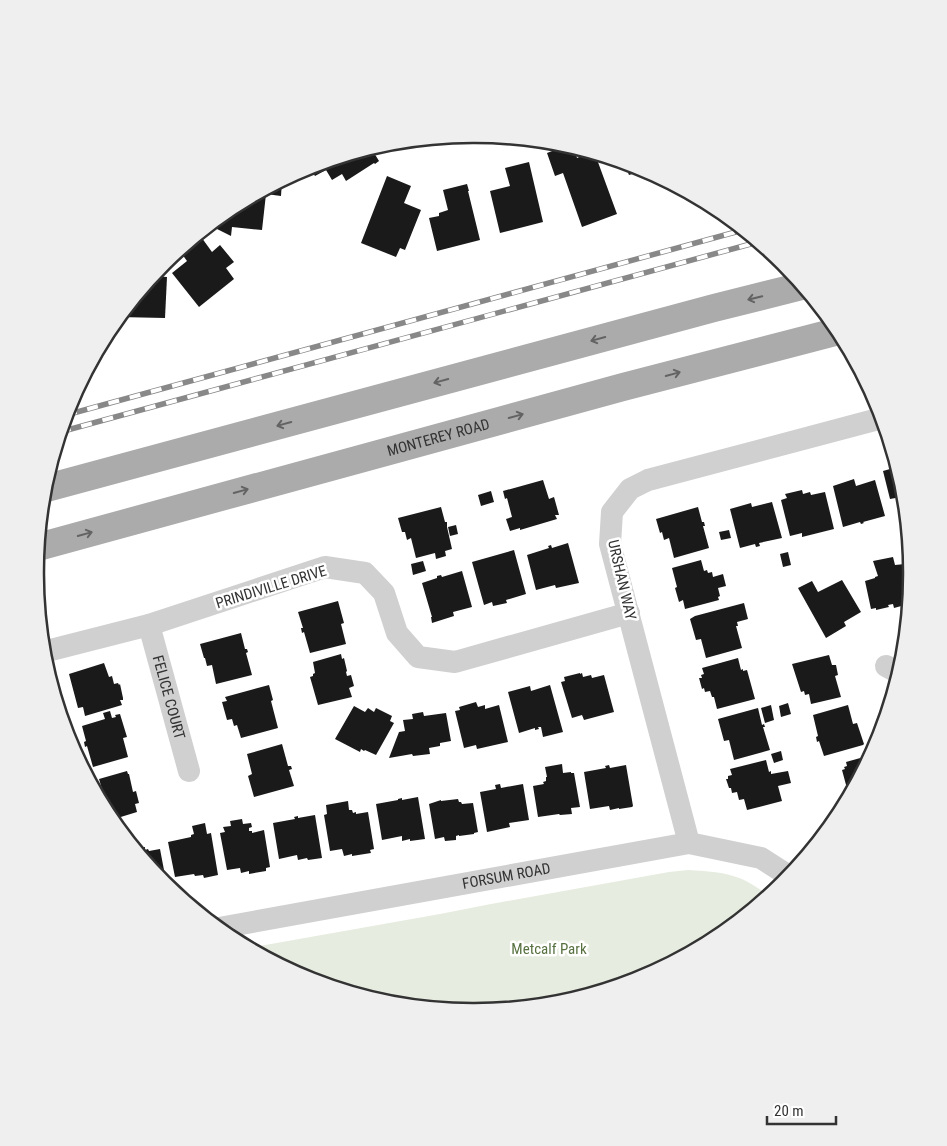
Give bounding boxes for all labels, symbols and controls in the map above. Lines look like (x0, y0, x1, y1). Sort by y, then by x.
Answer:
one-way arrow (748, 293, 764, 303)
one-way arrow (590, 335, 606, 344)
one-way arrow (665, 368, 681, 378)
one-way arrow (434, 377, 450, 387)
one-way arrow (508, 411, 524, 420)
street label: MONTEREY ROAD (385, 415, 492, 460)
one-way arrow (277, 420, 293, 429)
one-way arrow (233, 486, 249, 496)
one-way arrow (76, 529, 92, 539)
street label: URSHAN WAY (604, 538, 640, 622)
street label: PRINDIVILLE DRIVE (213, 562, 329, 612)
street label: FELICE COURT (149, 653, 189, 741)
street label: FORSUM ROAD (461, 859, 552, 893)
park label: Metcalf Park (511, 940, 587, 958)
scale bar (767, 1094, 836, 1126)
text: 20 m (774, 1102, 804, 1120)

